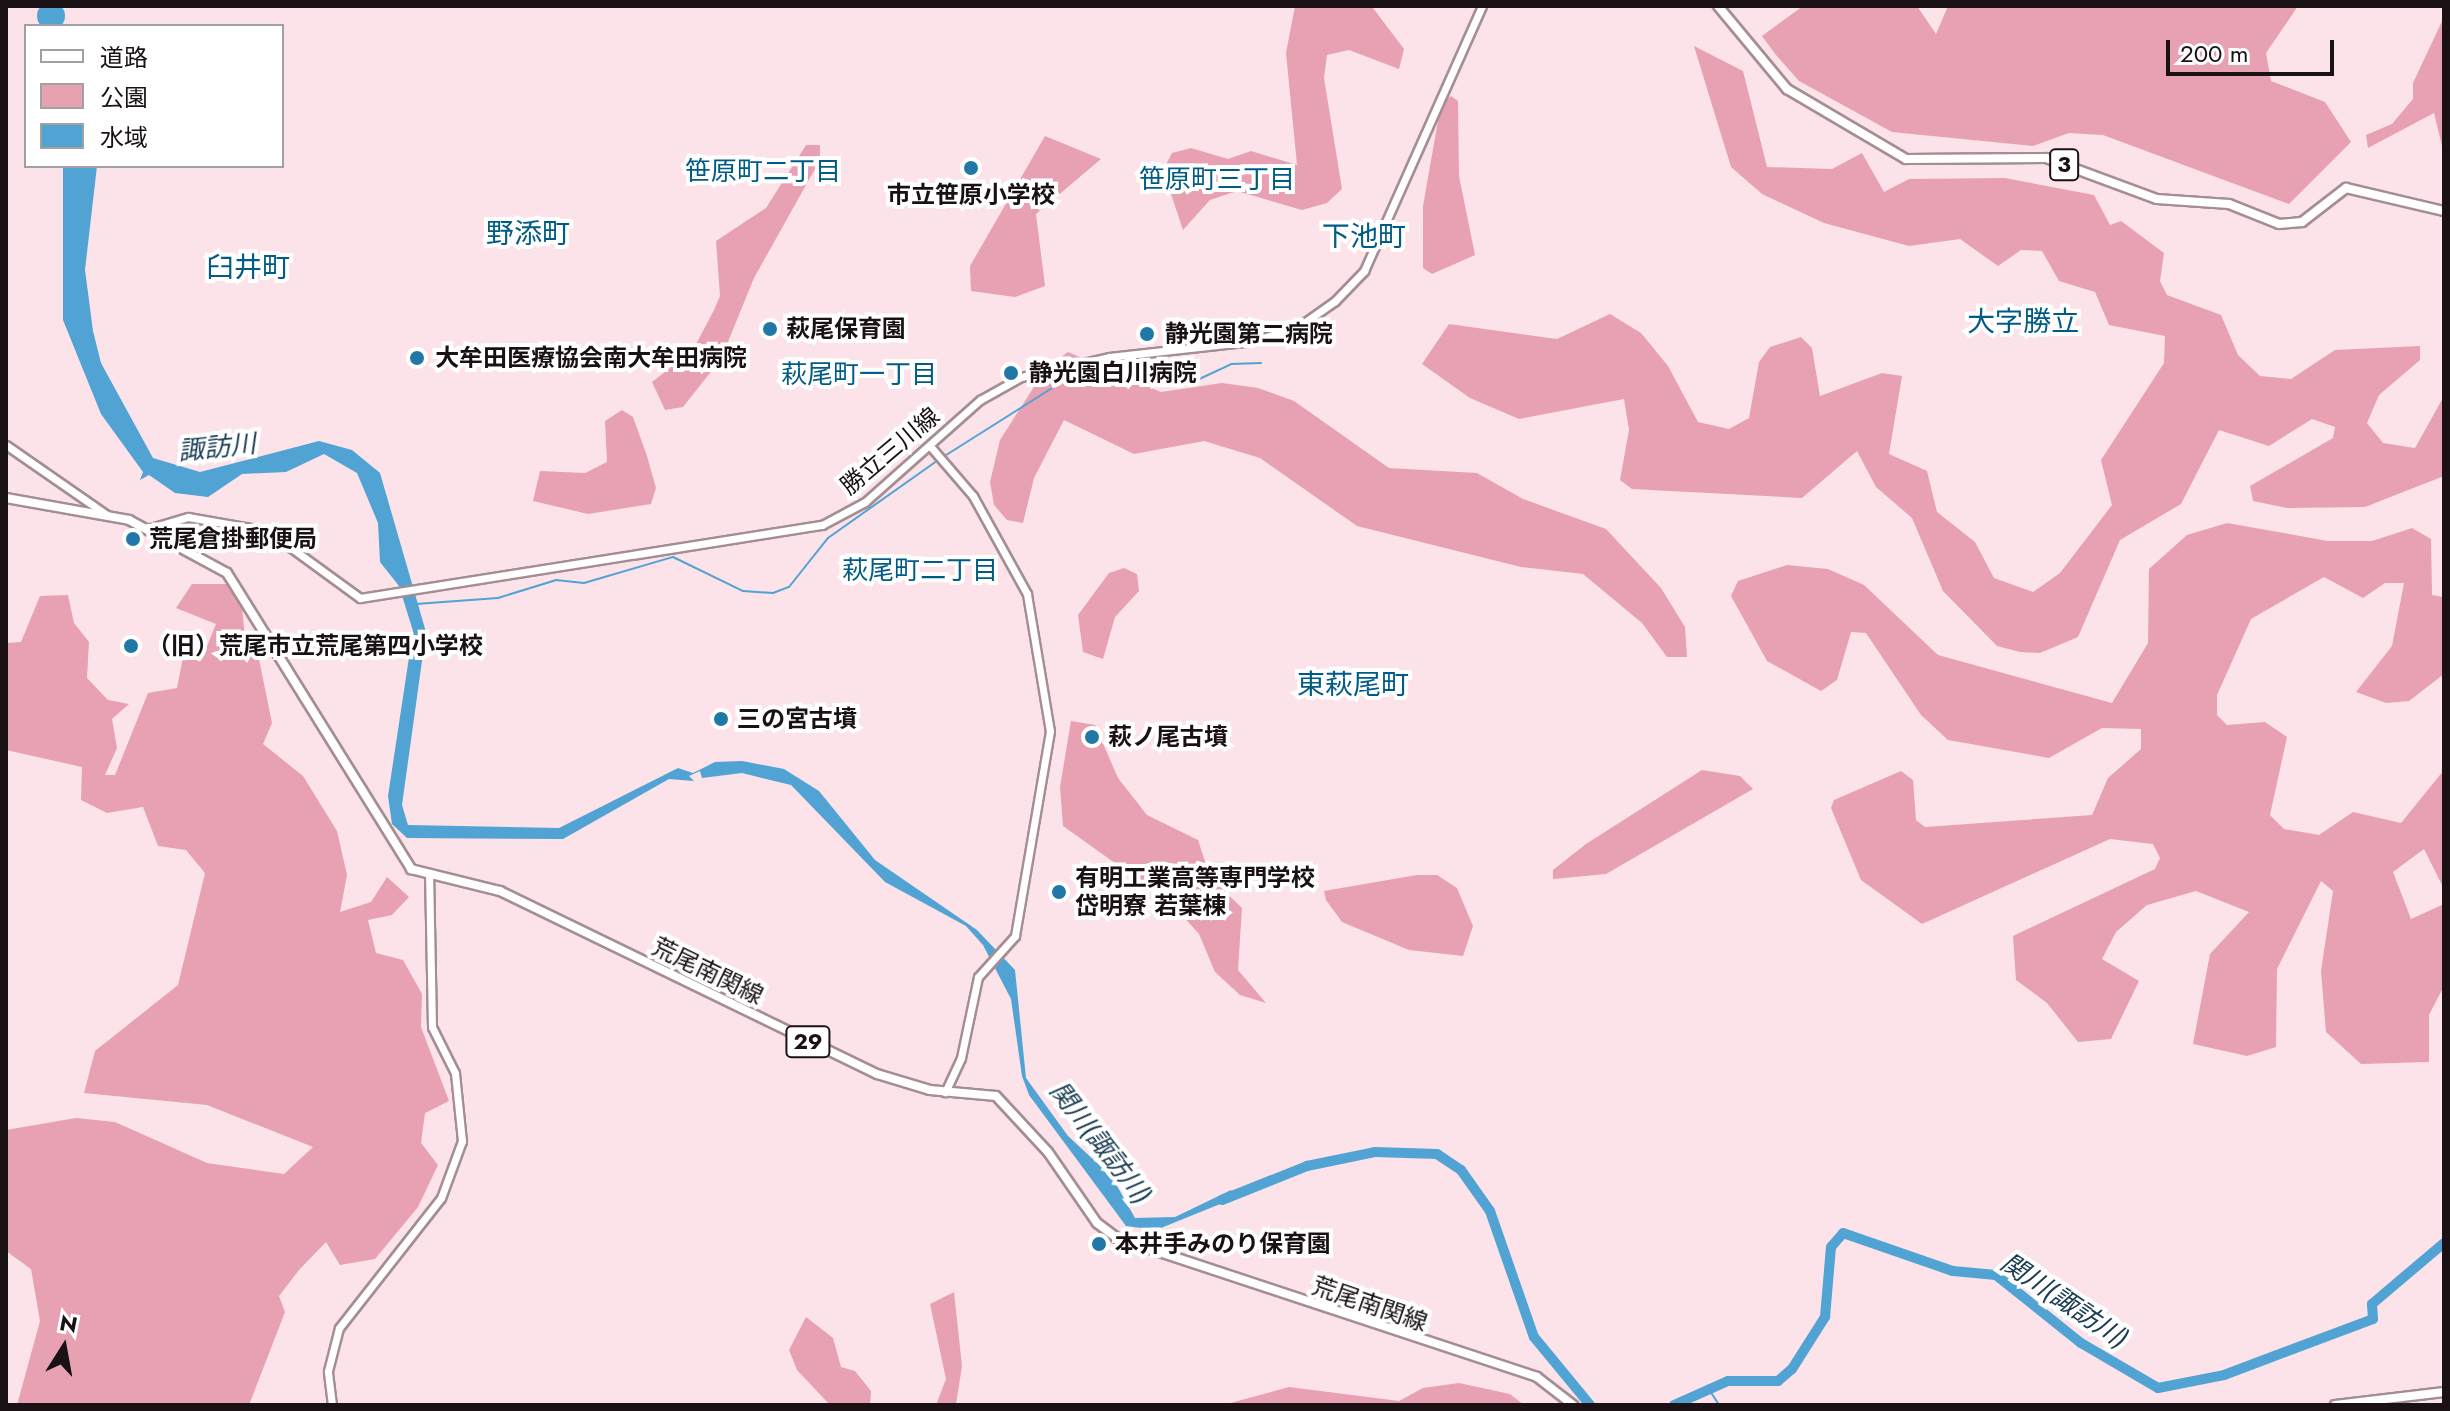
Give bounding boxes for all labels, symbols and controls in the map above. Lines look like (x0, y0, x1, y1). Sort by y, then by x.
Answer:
legend (24, 24, 284, 168)
scale bar (2170, 24, 2338, 74)
text: 200 m (2180, 36, 2248, 71)
text: 道路 (100, 40, 148, 75)
text: 公園 (100, 80, 148, 115)
text: 水域 (100, 120, 148, 155)
road number: 3 (2048, 147, 2080, 183)
district label: 笹原町二丁目 (685, 156, 841, 188)
marker: 市立笹原小学校 (962, 159, 980, 177)
district label: 笹原町三丁目 (1139, 164, 1295, 196)
place label: 市立笹原小学校 (887, 181, 1055, 209)
district label: 野添町 (486, 217, 570, 251)
district label: 下池町 (1322, 220, 1406, 254)
district label: 臼井町 (206, 251, 290, 285)
district label: 大字勝立 (1967, 305, 2079, 339)
place label: 萩尾保育園 (786, 315, 906, 343)
marker: 萩尾保育園 (761, 320, 779, 338)
place label: 静光園第二病院 (1165, 320, 1333, 348)
marker: 静光園第二病院 (1136, 323, 1158, 345)
place label: 大牟田医療協会南大牟田病院 (435, 344, 747, 372)
marker: 大牟田医療協会南大牟田病院 (406, 347, 428, 369)
district label: 萩尾町一丁目 (781, 359, 937, 391)
place label: 静光園白川病院 (1029, 359, 1197, 387)
marker: 静光園白川病院 (1000, 362, 1022, 384)
street label: 勝立三川線 (835, 401, 945, 501)
water label: 諏訪川 (177, 428, 257, 468)
place label: 荒尾倉掛郵便局 (149, 525, 317, 553)
marker: 荒尾倉掛郵便局 (124, 530, 142, 548)
district label: 萩尾町二丁目 (842, 555, 998, 587)
place label: （旧）荒尾市立荒尾第四小学校 (147, 632, 483, 660)
marker: （旧）荒尾市立荒尾第四小学校 (122, 637, 140, 655)
district label: 東萩尾町 (1297, 668, 1409, 702)
place label: 三の宮古墳 (737, 705, 857, 733)
marker: 三の宮古墳 (712, 710, 730, 728)
place label: 萩ノ尾古墳 (1108, 723, 1228, 751)
marker: 萩ノ尾古墳 (1083, 728, 1101, 746)
place label: 有明工業高等専門学校 岱明寮 若葉棟 (1075, 864, 1315, 920)
marker: 有明工業高等専門学校 岱明寮 若葉棟 (1050, 883, 1068, 901)
street label: 荒尾南関線 (648, 932, 768, 1010)
road number: 29 (784, 1024, 832, 1060)
water label: 関川(諏訪川) (1043, 1076, 1157, 1210)
place label: 本井手みのり保育園 (1115, 1230, 1331, 1258)
marker: 本井手みのり保育園 (1090, 1235, 1108, 1253)
water label: 関川(諏訪川) (1995, 1247, 2133, 1355)
street label: 荒尾南関線 (1309, 1271, 1431, 1337)
text: N (57, 1306, 80, 1341)
north arrow (24, 1307, 104, 1387)

